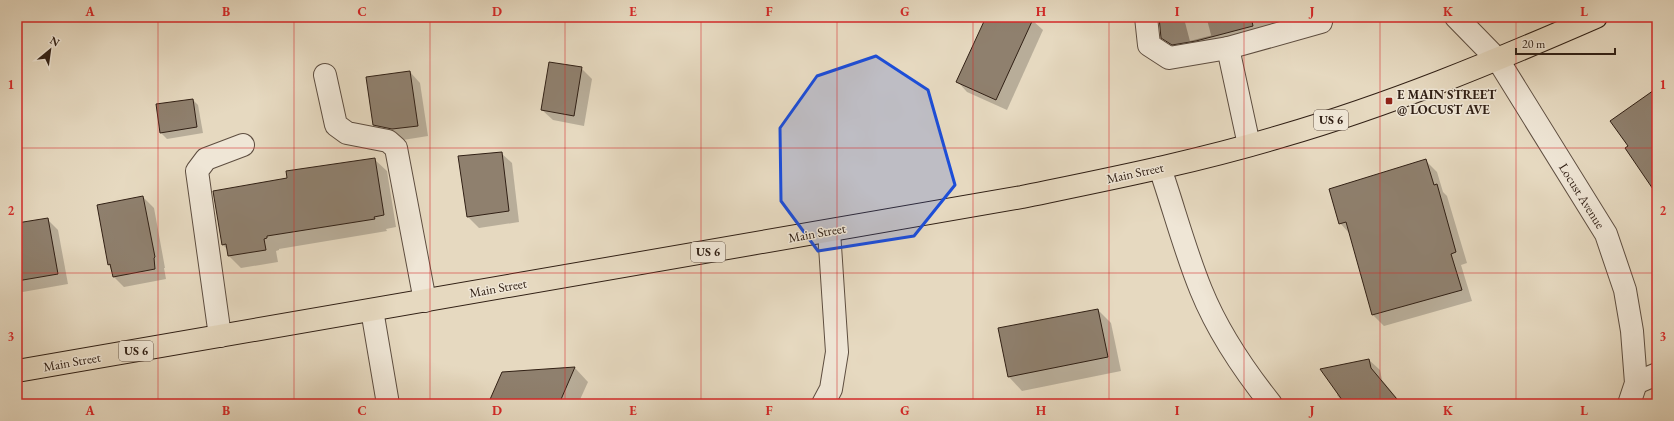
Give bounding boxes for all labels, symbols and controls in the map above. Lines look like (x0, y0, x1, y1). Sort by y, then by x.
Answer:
text: A (84, 3, 95, 20)
text: B (222, 3, 230, 20)
text: C (357, 3, 367, 20)
text: D (492, 3, 502, 20)
text: E (629, 3, 637, 20)
text: F (765, 3, 773, 20)
text: G (900, 3, 910, 20)
text: H (1036, 3, 1047, 20)
text: I (1175, 3, 1180, 20)
text: J (1308, 3, 1315, 20)
text: K (1443, 3, 1454, 20)
text: L (1580, 3, 1588, 20)
north arrow (30, 30, 70, 70)
scale bar (1516, 30, 1615, 56)
text: N (48, 33, 62, 50)
text: 20 m (1522, 36, 1546, 52)
text: 1 (8, 76, 15, 93)
text: 1 (1660, 76, 1667, 93)
place label: E MAIN STREET @ LOCUST AVE (1397, 86, 1497, 118)
marker: E MAIN STREET @ LOCUST AVE (1384, 96, 1394, 106)
road number: US 6 (1314, 110, 1348, 130)
street label: Main Street (1105, 159, 1165, 187)
street label: Locust Avenue (1555, 160, 1609, 232)
text: 2 (8, 202, 15, 219)
text: 2 (1660, 202, 1667, 219)
street label: Main Street (787, 220, 847, 246)
road number: US 6 (691, 242, 725, 262)
street label: Main Street (468, 275, 528, 301)
text: 3 (8, 328, 15, 345)
text: 3 (1660, 328, 1667, 345)
road number: US 6 (119, 341, 153, 361)
street label: Main Street (42, 349, 102, 375)
text: A (84, 402, 95, 419)
text: B (222, 402, 230, 419)
text: C (357, 402, 367, 419)
text: D (492, 402, 502, 419)
text: E (629, 402, 637, 419)
text: F (765, 402, 773, 419)
text: G (900, 402, 910, 419)
text: H (1036, 402, 1047, 419)
text: I (1175, 402, 1180, 419)
text: J (1308, 402, 1315, 419)
text: K (1443, 402, 1454, 419)
text: L (1580, 402, 1588, 419)

